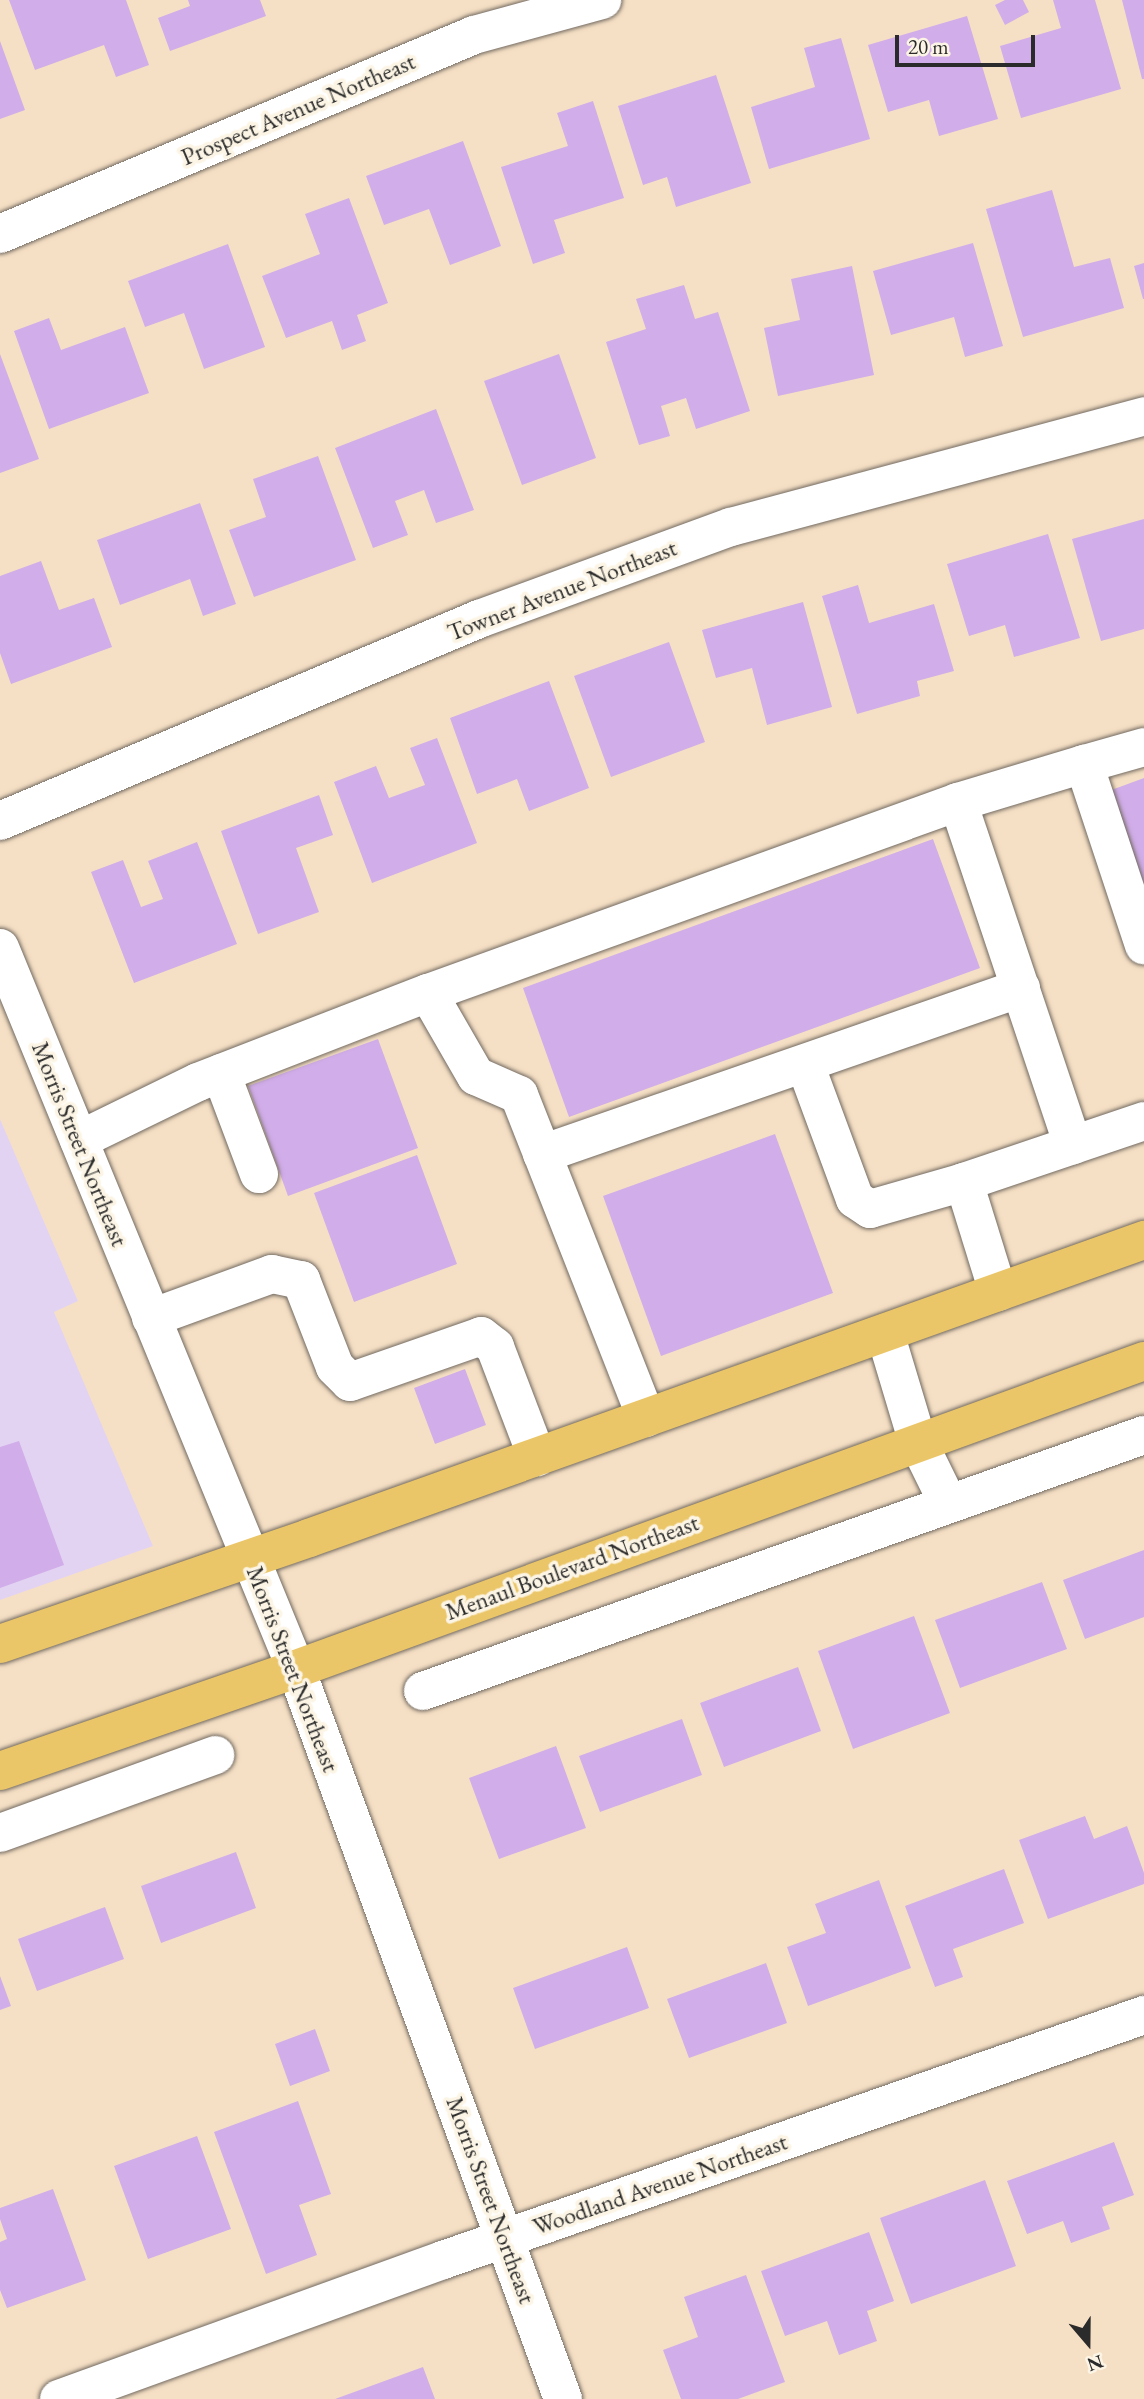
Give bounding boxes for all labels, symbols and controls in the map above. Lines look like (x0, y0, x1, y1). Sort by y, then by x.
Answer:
scale bar (899, 21, 1039, 65)
text: 20 m (908, 33, 949, 60)
street label: Prospect Avenue Northeast (177, 47, 419, 171)
street label: Towner Avenue Northeast (443, 533, 681, 647)
street label: Morris Street Northeast (26, 1038, 134, 1250)
street label: Menaul Boulevard Northeast (441, 1508, 703, 1626)
street label: Morris Street Northeast (240, 1562, 346, 1776)
street label: Morris Street Northeast (440, 2093, 542, 2307)
street label: Woodland Avenue Northeast (529, 2127, 791, 2241)
north arrow (1053, 2308, 1123, 2378)
text: N (1084, 2349, 1107, 2378)

